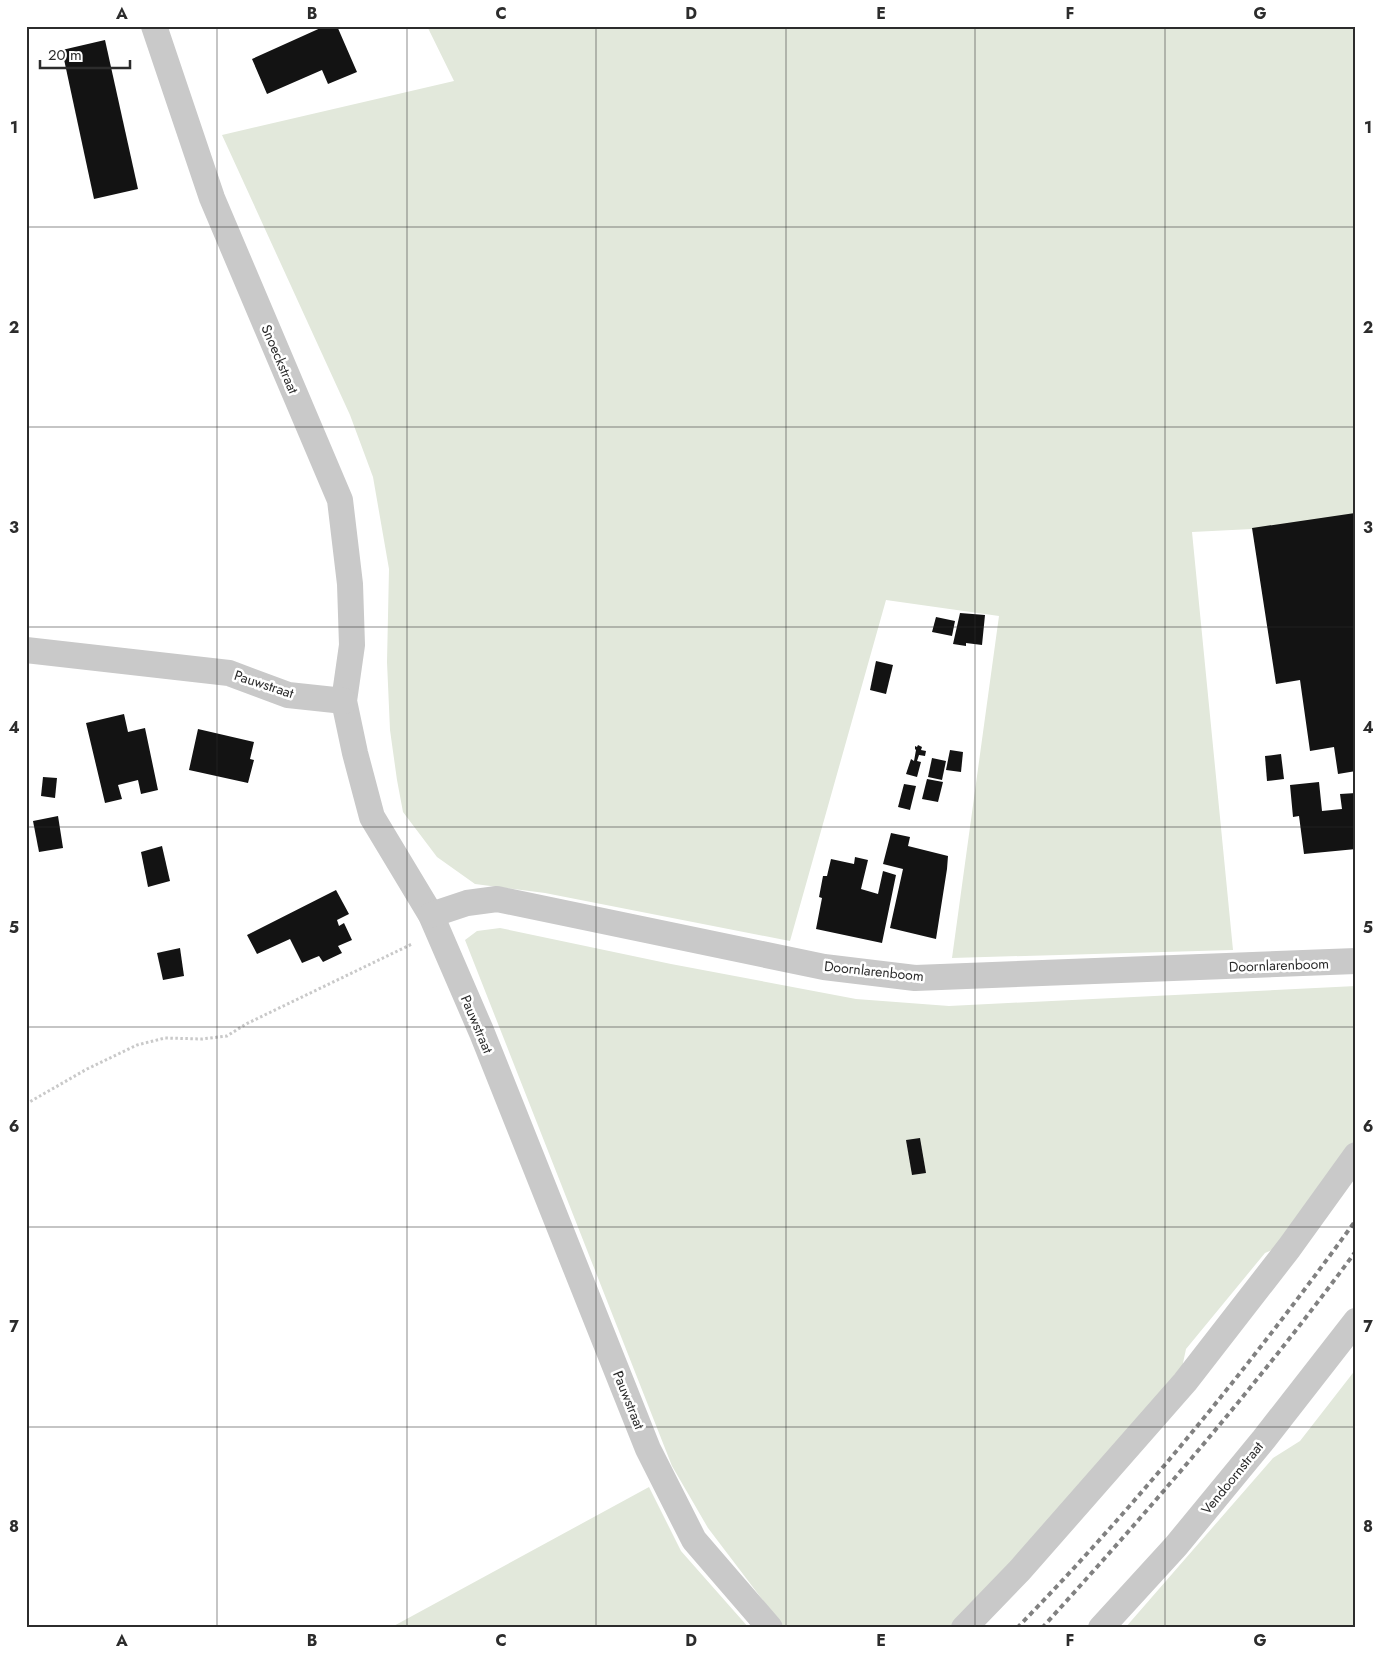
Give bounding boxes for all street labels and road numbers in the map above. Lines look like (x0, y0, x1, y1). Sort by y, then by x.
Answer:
street label: Snoeckstraat (256, 321, 304, 397)
street label: Pauwstraat (232, 665, 297, 703)
street label: Doornlarenboom (1229, 953, 1329, 977)
street label: Doornlarenboom (823, 956, 925, 986)
street label: Pauwstraat (456, 992, 498, 1057)
street label: Pauwstraat (608, 1368, 650, 1433)
street label: Vendoornstraat (1196, 1437, 1268, 1519)

